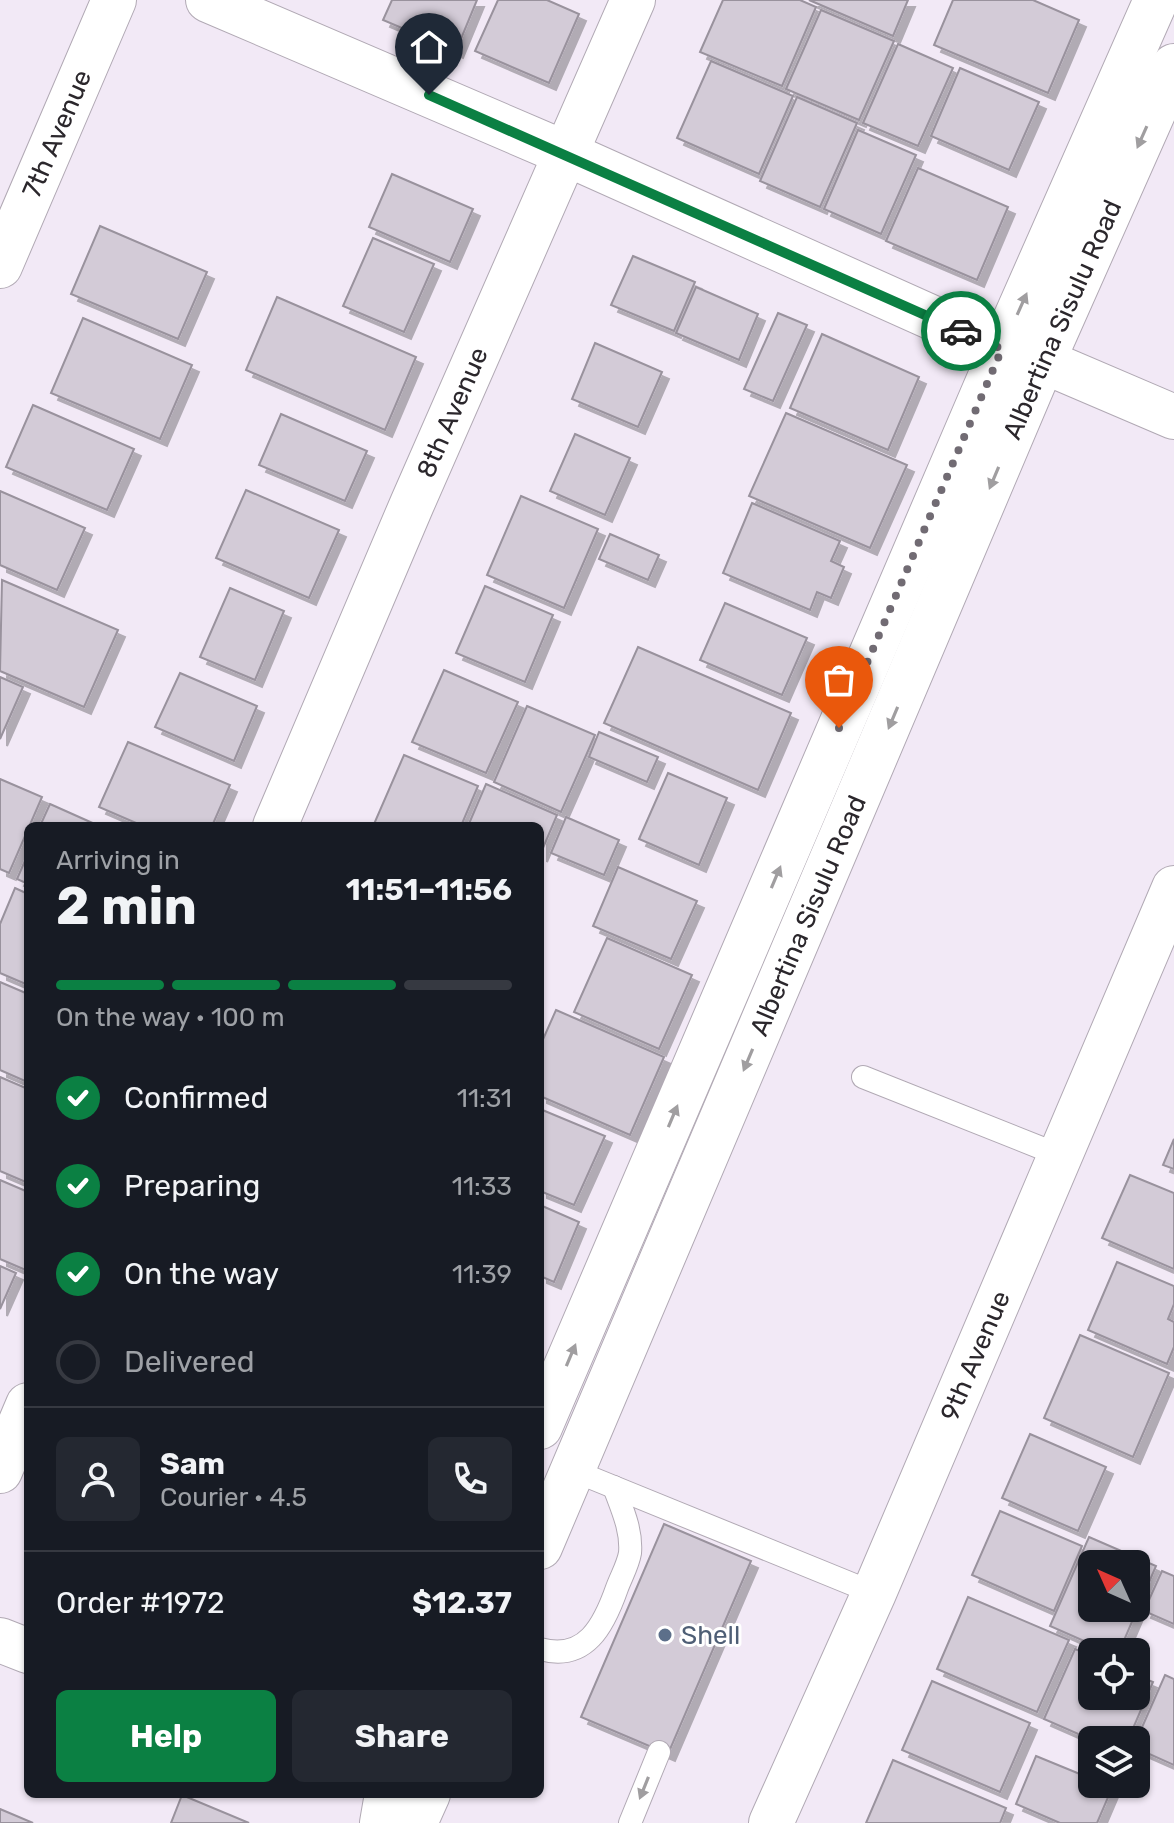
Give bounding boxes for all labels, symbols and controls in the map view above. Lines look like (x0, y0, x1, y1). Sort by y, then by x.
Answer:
pin (395, 13, 463, 95)
icon: home (407, 25, 451, 69)
street label: 7th Avenue (16, 65, 98, 202)
one-way arrow (1136, 125, 1149, 149)
street label: Albertina Sisulu Road (996, 195, 1128, 444)
courier (921, 291, 1001, 371)
one-way arrow (1015, 292, 1029, 315)
icon: car (939, 309, 983, 353)
street label: 8th Avenue (410, 342, 494, 482)
one-way arrow (987, 466, 1000, 490)
pin (805, 646, 873, 728)
icon: bag (817, 658, 861, 702)
one-way arrow (886, 706, 899, 730)
street label: Albertina Sisulu Road (743, 791, 873, 1040)
text: Arriving in (56, 845, 180, 876)
one-way arrow (769, 865, 782, 889)
text: 11:51–11:56 (346, 872, 512, 908)
text: 2 min (56, 875, 197, 937)
text: On the way · 100 m (56, 1002, 285, 1033)
one-way arrow (741, 1049, 754, 1072)
icon: check (56, 1076, 100, 1120)
text: Confirmed (124, 1080, 268, 1116)
text: 11:31 (457, 1083, 512, 1114)
one-way arrow (667, 1104, 680, 1128)
icon: check (56, 1164, 100, 1208)
text: Preparing (124, 1168, 260, 1204)
text: 11:33 (452, 1171, 512, 1202)
icon: check (56, 1252, 100, 1296)
text: On the way (124, 1256, 279, 1292)
text: 11:39 (452, 1259, 512, 1290)
street label: 9th Avenue (934, 1286, 1016, 1425)
one-way arrow (564, 1343, 577, 1367)
text: Delivered (124, 1344, 255, 1380)
button: person (56, 1437, 140, 1521)
button: phone (428, 1437, 512, 1521)
text: Sam (160, 1446, 225, 1482)
text: Courier · 4.5 (160, 1482, 307, 1513)
north arrow (1078, 1550, 1150, 1622)
map controls (1078, 1550, 1150, 1798)
text: Order #1972 (56, 1585, 225, 1621)
text: $12.37 (412, 1585, 512, 1621)
place label: Shell (681, 1620, 740, 1651)
marker: Shell (656, 1626, 674, 1644)
button: locate (1078, 1638, 1150, 1710)
button: Help (56, 1690, 276, 1782)
button: Share (292, 1690, 512, 1782)
button: layers (1078, 1726, 1150, 1798)
one-way arrow (638, 1776, 651, 1799)

